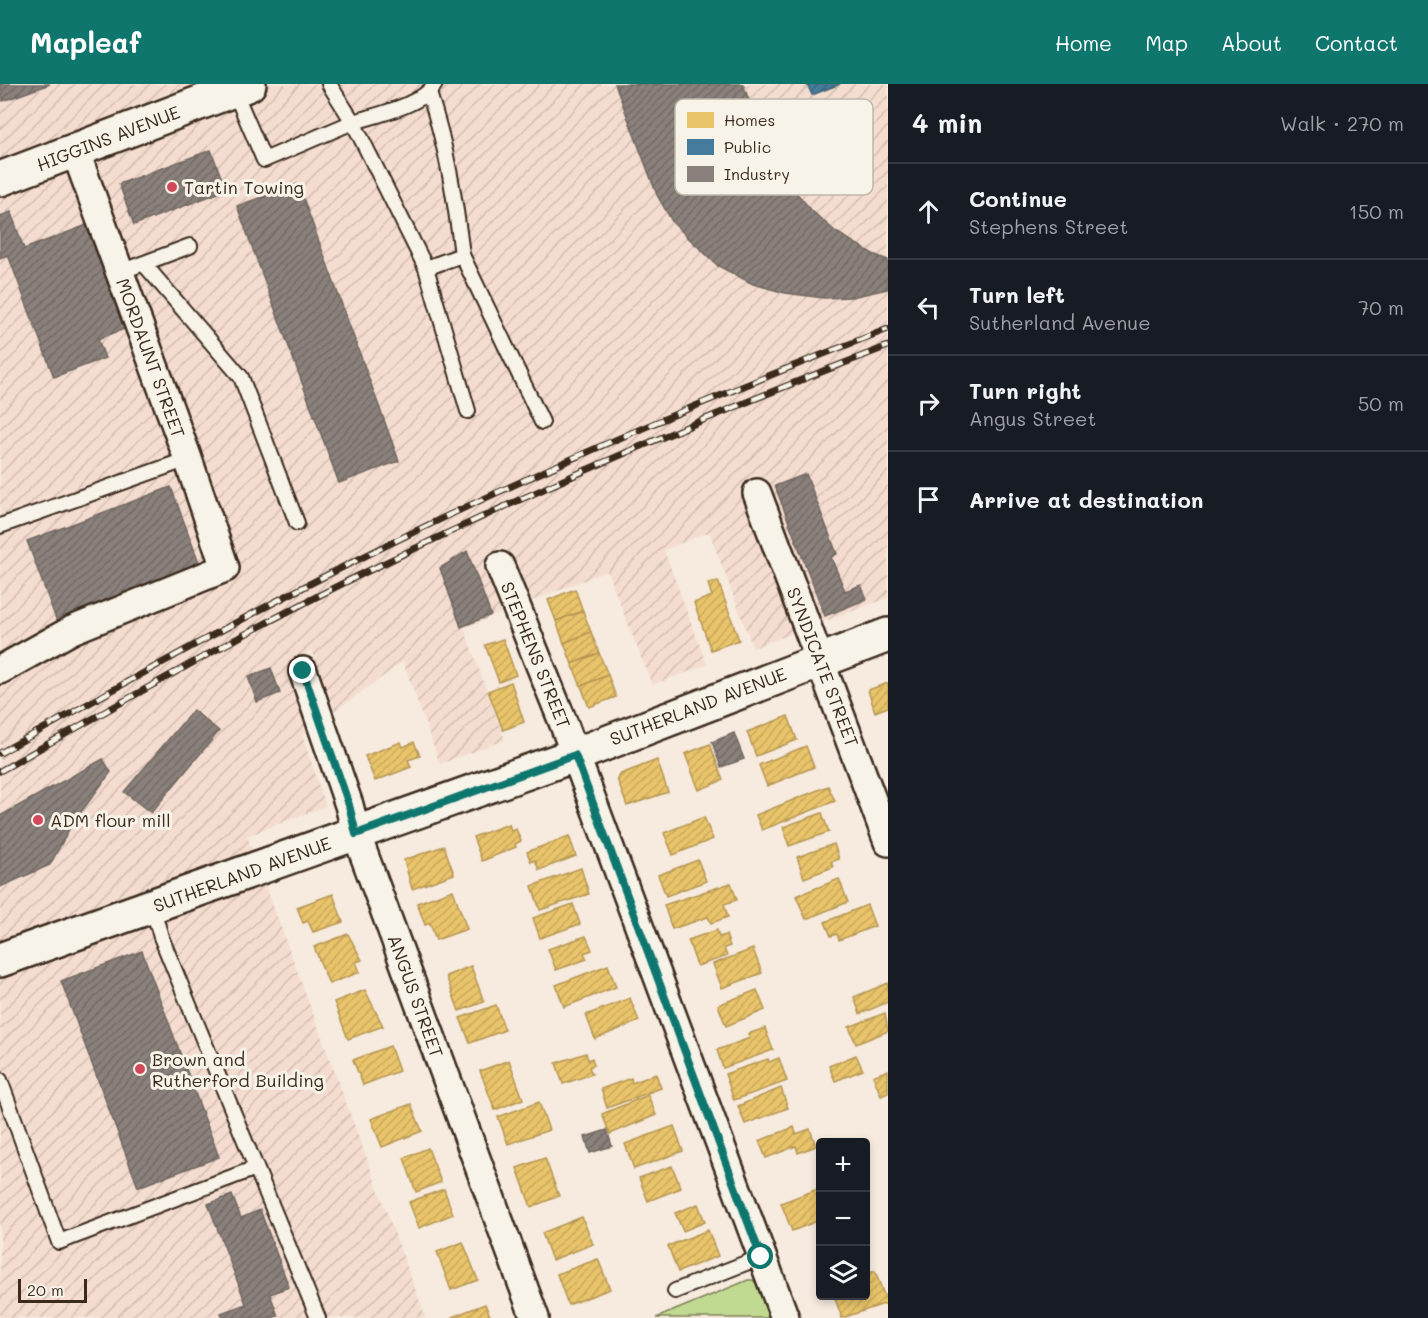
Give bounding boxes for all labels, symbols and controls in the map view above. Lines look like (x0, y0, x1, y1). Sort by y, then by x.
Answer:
text: Mapleaf (30, 24, 141, 60)
text: Home (1055, 29, 1112, 56)
text: Map (1145, 29, 1188, 56)
text: About (1221, 29, 1282, 56)
text: Contact (1315, 29, 1398, 56)
legend (675, 99, 873, 195)
street label: HIGGINS AVENUE (33, 100, 183, 176)
text: 4 min (912, 106, 982, 140)
text: Homes (724, 109, 775, 130)
text: Walk · 270 m (1280, 110, 1404, 136)
text: Public (724, 136, 771, 157)
text: Industry (724, 163, 790, 184)
place label: Tartin Towing (184, 175, 304, 199)
marker: Tartin Towing (165, 180, 179, 194)
text: Continue (969, 184, 1067, 213)
icon: ahead (912, 195, 945, 228)
text: 150 m (1349, 198, 1404, 224)
text: Stephens Street (969, 213, 1128, 239)
street label: MORDAUNT STREET (111, 275, 191, 441)
text: Turn left (969, 280, 1065, 309)
icon: left (912, 291, 945, 324)
text: 70 m (1358, 294, 1404, 320)
text: Sutherland Avenue (969, 309, 1151, 335)
text: Turn right (969, 376, 1081, 405)
icon: right (912, 387, 945, 420)
text: 50 m (1358, 390, 1404, 416)
text: Angus Street (969, 405, 1096, 431)
icon: arrive (912, 483, 945, 516)
text: Arrive at destination (969, 485, 1204, 514)
street label: STEPHENS STREET (496, 578, 576, 732)
street label: SYNDICATE STREET (781, 584, 865, 750)
route end (289, 657, 315, 683)
street label: SUTHERLAND AVENUE (606, 661, 790, 751)
place label: ADM flour mill (50, 808, 171, 832)
marker: ADM flour mill (31, 813, 45, 827)
street label: SUTHERLAND AVENUE (150, 831, 334, 917)
street label: ANGUS STREET (383, 931, 449, 1061)
place label: Brown and Rutherford Building (152, 1047, 324, 1092)
marker: Brown and Rutherford Building (133, 1062, 147, 1076)
map controls (816, 1138, 870, 1300)
button: + (816, 1138, 870, 1192)
button: − (816, 1192, 870, 1246)
route start (747, 1243, 773, 1269)
button: layers (816, 1246, 870, 1300)
scale bar (18, 1276, 87, 1304)
text: 20 m (27, 1279, 64, 1300)

